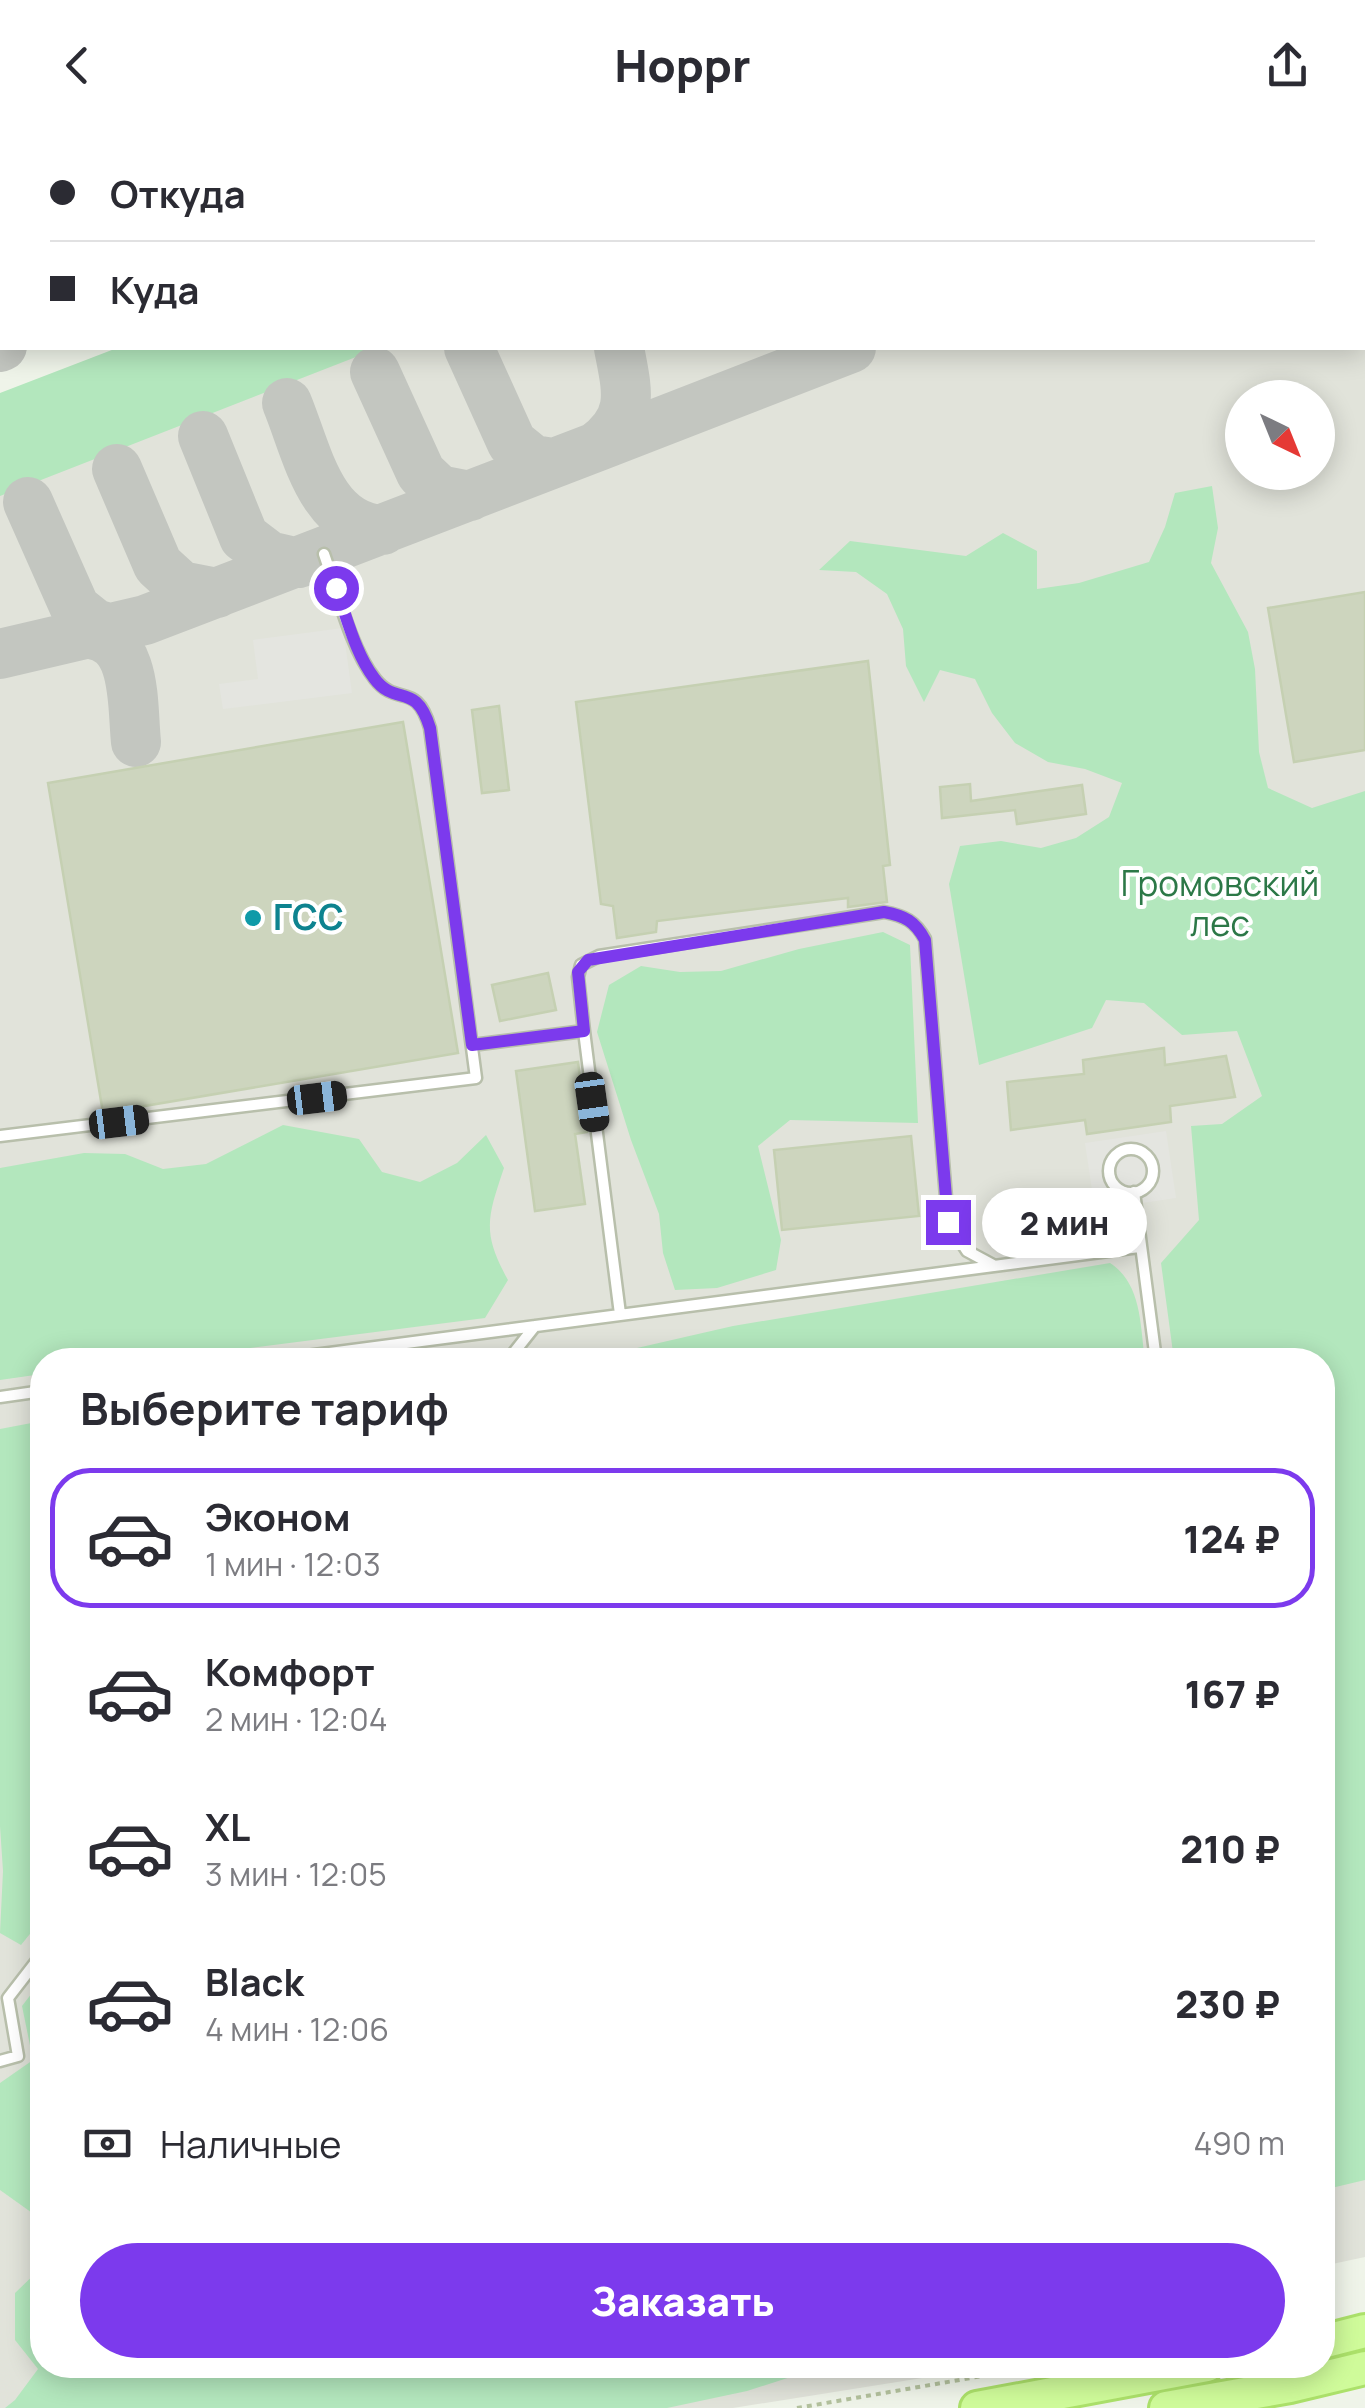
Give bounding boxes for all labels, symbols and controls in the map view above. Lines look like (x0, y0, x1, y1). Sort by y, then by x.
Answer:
text: Hoppr (615, 34, 750, 96)
icon: back (50, 38, 105, 93)
icon: share (1260, 38, 1315, 93)
text: Откуда (110, 167, 246, 219)
text: Куда (110, 263, 199, 315)
north arrow (1225, 380, 1335, 490)
map controls (1225, 380, 1335, 490)
route start (314, 566, 359, 611)
park label: Громовский лес (1121, 859, 1319, 947)
place label: ГСС (273, 893, 344, 941)
marker: ГСС (242, 907, 264, 929)
car (573, 1070, 611, 1134)
car (285, 1079, 349, 1117)
car (87, 1103, 151, 1141)
callout: 2 мин (983, 1187, 1148, 1257)
route end (926, 1200, 971, 1245)
text: 2 мин (1020, 1201, 1109, 1245)
text: Выберите тариф (80, 1377, 449, 1439)
text: Эконом (205, 1490, 351, 1542)
icon: car (85, 1493, 175, 1583)
text: 124 ₽ (1183, 1512, 1280, 1564)
text: 1 мин · 12:03 (205, 1542, 381, 1586)
text: Комфорт (205, 1645, 375, 1697)
icon: car (85, 1648, 175, 1738)
text: 167 ₽ (1185, 1667, 1280, 1719)
text: 2 мин · 12:04 (205, 1697, 388, 1741)
text: XL (205, 1800, 250, 1852)
icon: car (85, 1803, 175, 1893)
text: 210 ₽ (1180, 1822, 1280, 1874)
text: 3 мин · 12:05 (205, 1852, 387, 1896)
text: Black (205, 1955, 304, 2007)
icon: car (85, 1958, 175, 2048)
text: 230 ₽ (1175, 1977, 1280, 2029)
text: 4 мин · 12:06 (205, 2007, 389, 2051)
icon: cash (80, 2116, 135, 2171)
text: Наличные (160, 2117, 341, 2169)
text: 490 m (1194, 2121, 1285, 2165)
button: Заказать (80, 2243, 1285, 2358)

